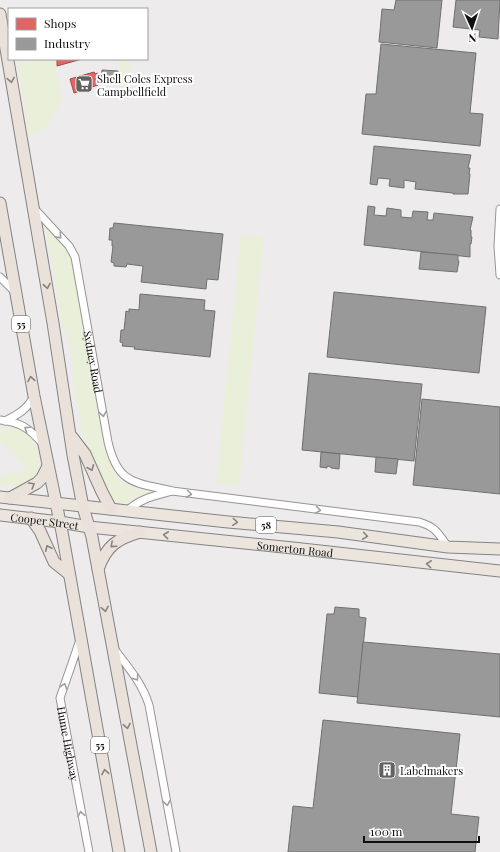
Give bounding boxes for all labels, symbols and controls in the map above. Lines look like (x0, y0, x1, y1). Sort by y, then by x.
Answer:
legend (8, 8, 148, 60)
north arrow (452, 8, 492, 48)
text: Shops (44, 15, 76, 31)
text: N (468, 31, 477, 46)
text: Industry (44, 35, 90, 51)
place label: Shell Coles Express Campbellfield (97, 71, 193, 99)
supermarket icon: Shell Coles Express Campbellfield (74, 74, 94, 94)
one-way arrow (7, 77, 15, 83)
one-way arrow (55, 231, 62, 238)
one-way arrow (42, 283, 51, 289)
road number: 55 (12, 316, 30, 332)
street label: Sydney Road (81, 329, 107, 395)
one-way arrow (27, 376, 35, 383)
one-way arrow (98, 411, 107, 417)
one-way arrow (24, 426, 31, 433)
one-way arrow (86, 464, 94, 471)
one-way arrow (28, 483, 35, 490)
one-way arrow (186, 489, 192, 498)
one-way arrow (315, 505, 321, 514)
street label: Cooper Street (10, 509, 80, 533)
road number: 58 (256, 517, 276, 533)
one-way arrow (232, 518, 238, 527)
one-way arrow (163, 531, 169, 540)
one-way arrow (362, 531, 368, 540)
street label: Somerton Road (256, 537, 335, 560)
one-way arrow (110, 541, 118, 548)
one-way arrow (45, 544, 53, 552)
one-way arrow (426, 560, 433, 569)
one-way arrow (100, 606, 109, 612)
one-way arrow (131, 673, 138, 680)
one-way arrow (59, 683, 68, 690)
street label: Hume Highway (54, 705, 83, 783)
one-way arrow (123, 723, 131, 729)
road number: 55 (91, 737, 109, 753)
building icon: Labelmakers (377, 760, 397, 780)
place label: Labelmakers (400, 763, 463, 778)
one-way arrow (101, 769, 110, 775)
one-way arrow (162, 800, 171, 806)
one-way arrow (78, 811, 86, 817)
scale bar (364, 818, 479, 844)
text: 100 m (370, 823, 403, 839)

